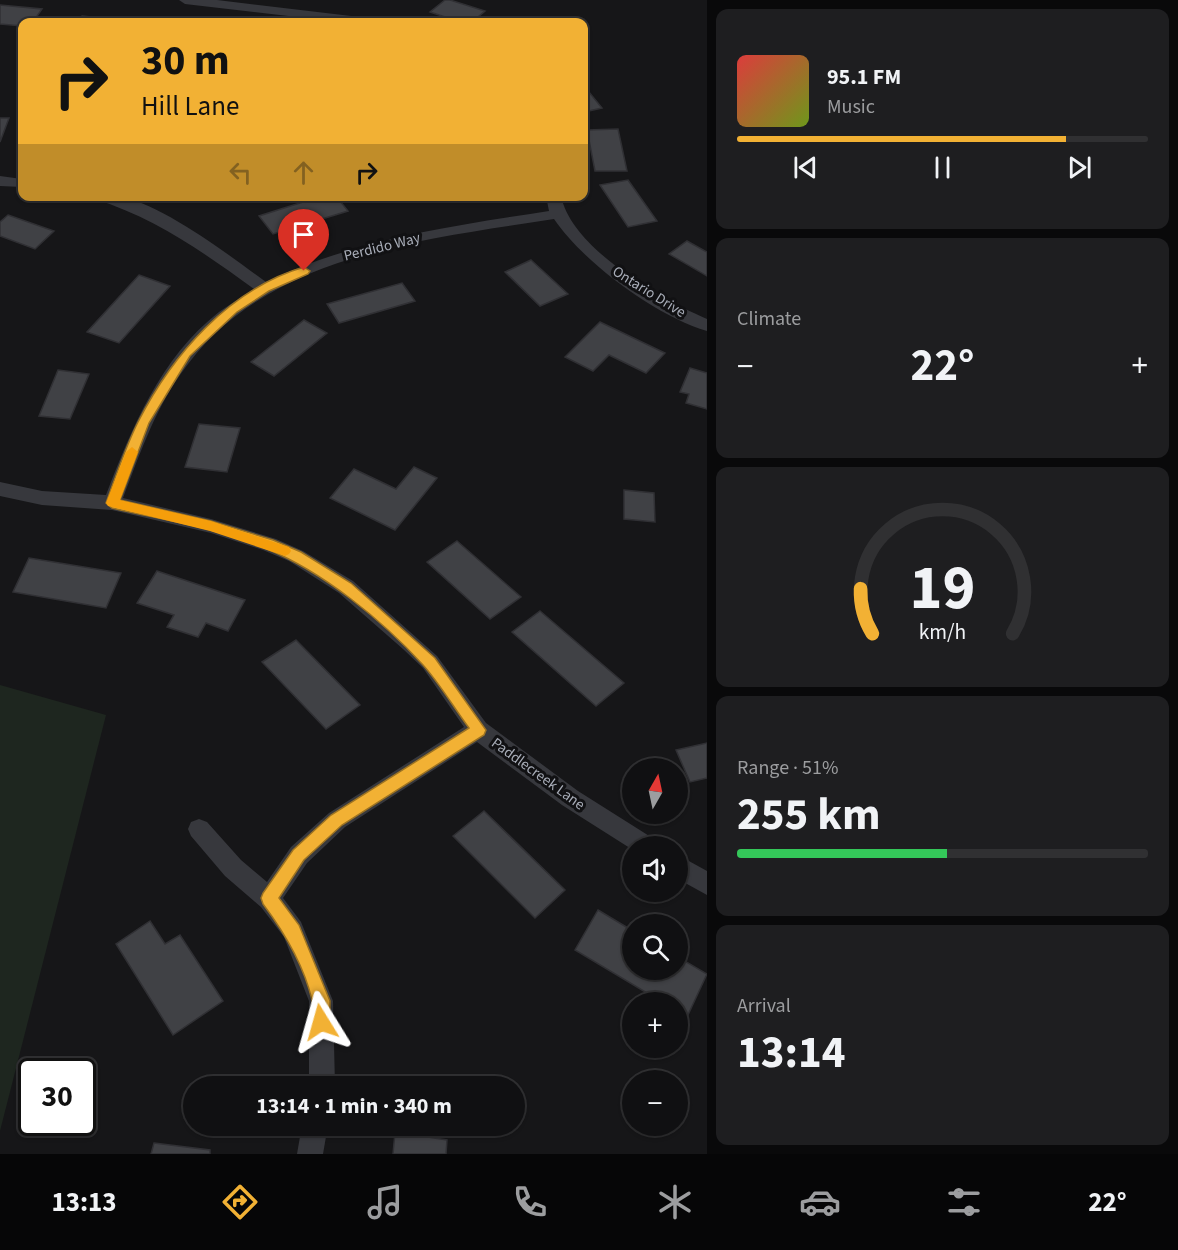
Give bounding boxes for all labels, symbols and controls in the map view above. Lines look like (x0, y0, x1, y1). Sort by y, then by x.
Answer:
text: 30 m (141, 31, 230, 91)
icon: right (42, 42, 120, 120)
text: 95.1 FM (827, 61, 901, 93)
text: Hill Lane (141, 87, 239, 126)
text: Music (827, 93, 875, 121)
icon: previous (789, 151, 822, 184)
icon: pause (926, 151, 959, 184)
icon: next (1063, 151, 1096, 184)
icon: left (224, 156, 257, 189)
icon: ahead (287, 156, 320, 189)
icon: right (350, 156, 383, 189)
pin (278, 209, 329, 271)
icon: arrive (287, 218, 320, 251)
street label: Perdido Way (342, 227, 422, 267)
street label: Ontario Drive (608, 261, 690, 323)
text: Climate (737, 305, 801, 333)
text: 22° (911, 334, 974, 398)
text: − (737, 343, 753, 390)
text: + (1132, 343, 1148, 390)
text: 19 (910, 544, 975, 633)
text: km/h (919, 617, 966, 648)
street label: Paddlecreek Lane (487, 733, 589, 815)
text: Range · 51% (737, 754, 838, 782)
north arrow (622, 758, 688, 824)
map controls (622, 758, 688, 1136)
text: 255 km (737, 783, 881, 847)
button: sound (622, 836, 688, 902)
button: search (622, 914, 688, 980)
position arrow (289, 990, 353, 1054)
button: + (622, 992, 688, 1058)
text: Arrival (737, 992, 791, 1020)
text: 13:14 (737, 1021, 846, 1085)
speed limit sign: 30 (18, 1058, 96, 1136)
button: − (622, 1070, 688, 1136)
text: 13:14 · 1 min · 340 m (256, 1090, 452, 1122)
icon: directions (219, 1181, 261, 1223)
icon: music (364, 1181, 406, 1223)
icon: phone (509, 1181, 551, 1223)
icon: climate (654, 1181, 696, 1223)
icon: car (799, 1181, 841, 1223)
icon: filters (943, 1181, 985, 1223)
text: 13:13 (51, 1183, 117, 1222)
text: 22° (1088, 1183, 1127, 1222)

